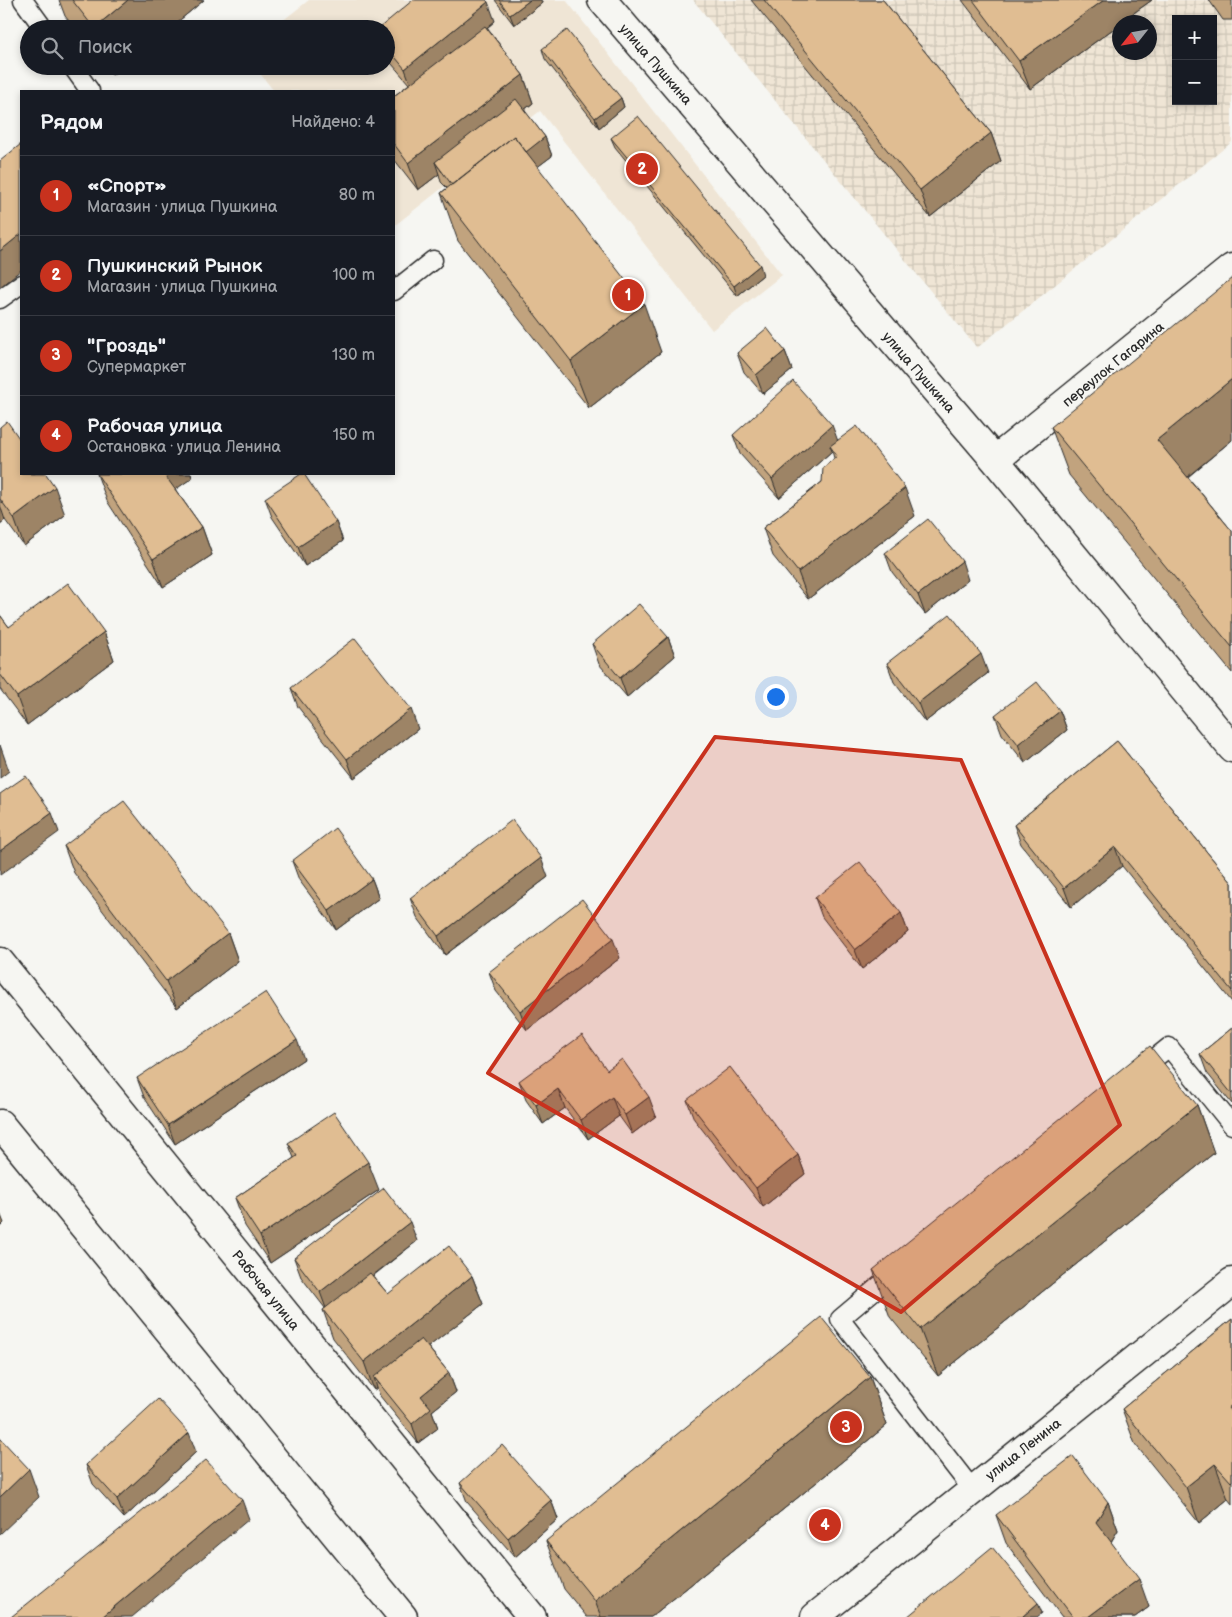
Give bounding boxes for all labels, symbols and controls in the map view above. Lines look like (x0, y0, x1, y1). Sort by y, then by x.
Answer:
north arrow (1112, 15, 1157, 60)
map controls (1172, 15, 1217, 105)
button: + (1172, 15, 1217, 60)
search box (20, 20, 395, 75)
street label: улица Пушкина (616, 20, 696, 109)
icon: search (38, 34, 66, 62)
text: Поиск (78, 36, 132, 59)
button: − (1172, 60, 1217, 105)
text: Рядом (40, 110, 103, 135)
text: Найдено: 4 (291, 113, 375, 132)
pin: 2 (626, 150, 658, 188)
text: «Спорт» (87, 175, 167, 198)
text: 1 (53, 186, 59, 205)
text: 80 m (339, 186, 375, 205)
text: Магазин · улица Пушкина (87, 198, 278, 217)
text: Пушкинский Рынок (87, 255, 262, 278)
text: 2 (51, 266, 61, 285)
text: 100 m (332, 266, 375, 285)
pin: 1 (612, 276, 644, 314)
text: Магазин · улица Пушкина (87, 278, 278, 297)
street label: переулок Гагарина (1059, 318, 1168, 411)
street label: улица Пушкина (879, 328, 959, 417)
text: "Гроздь" (87, 335, 166, 358)
text: 3 (51, 346, 61, 365)
text: 130 m (332, 346, 375, 365)
text: Супермаркет (87, 358, 186, 377)
text: Рабочая улица (87, 415, 222, 438)
text: 4 (51, 426, 61, 445)
text: 150 m (333, 426, 375, 445)
text: Остановка · улица Ленина (87, 438, 281, 457)
your location (763, 684, 789, 710)
street label: Рабочая улица (228, 1247, 303, 1334)
pin: 3 (830, 1408, 862, 1446)
street label: улица Ленина (982, 1414, 1065, 1484)
pin: 4 (809, 1506, 841, 1544)

